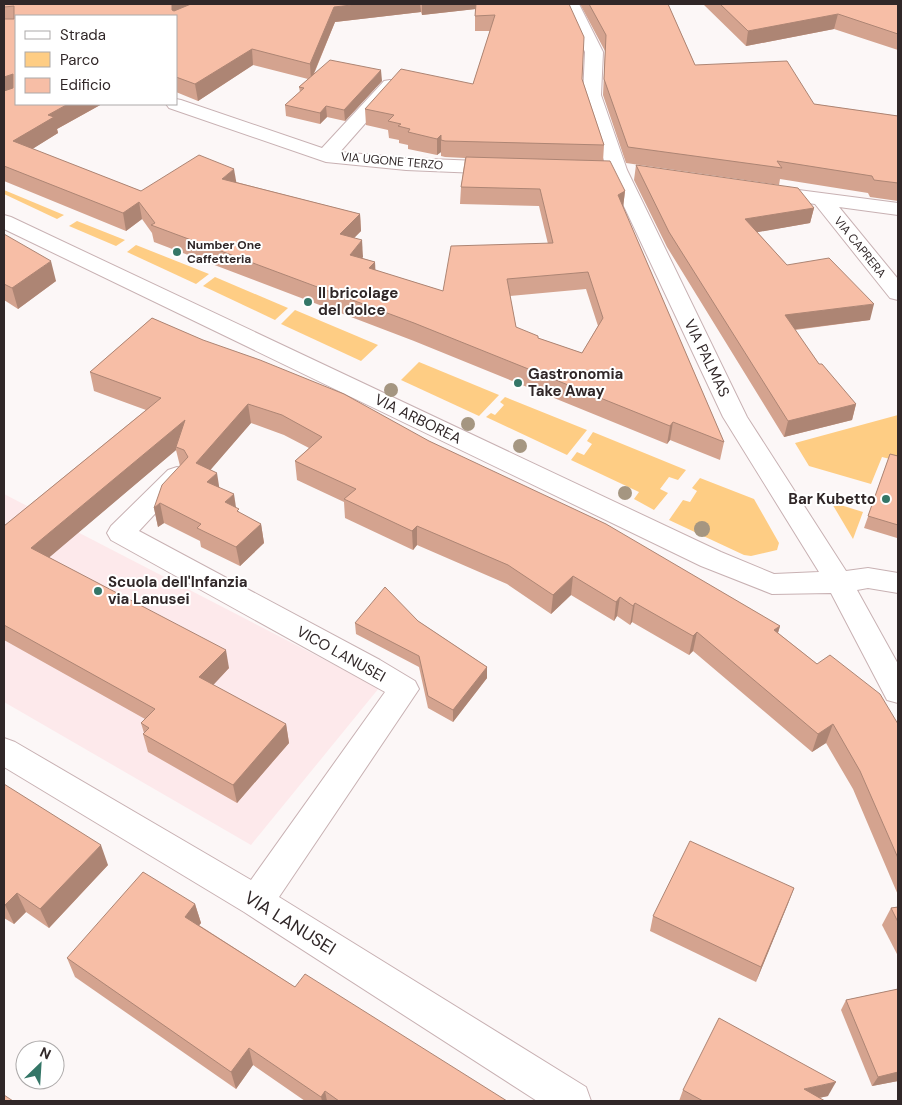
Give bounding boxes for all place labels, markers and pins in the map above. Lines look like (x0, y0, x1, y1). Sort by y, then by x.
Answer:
place label: Number One Caffetteria (187, 237, 261, 267)
marker: Number One Caffetteria (171, 246, 183, 258)
place label: Il bricolage del dolce (318, 283, 398, 320)
marker: Il bricolage del dolce (302, 296, 314, 308)
place label: Gastronomia Take Away (528, 364, 623, 401)
marker: Gastronomia Take Away (512, 377, 524, 389)
place label: Bar Kubetto (788, 489, 876, 509)
marker: Bar Kubetto (880, 493, 892, 505)
place label: Scuola dell'Infanzia via Lanusei (108, 572, 248, 609)
marker: Scuola dell'Infanzia via Lanusei (92, 585, 104, 597)

